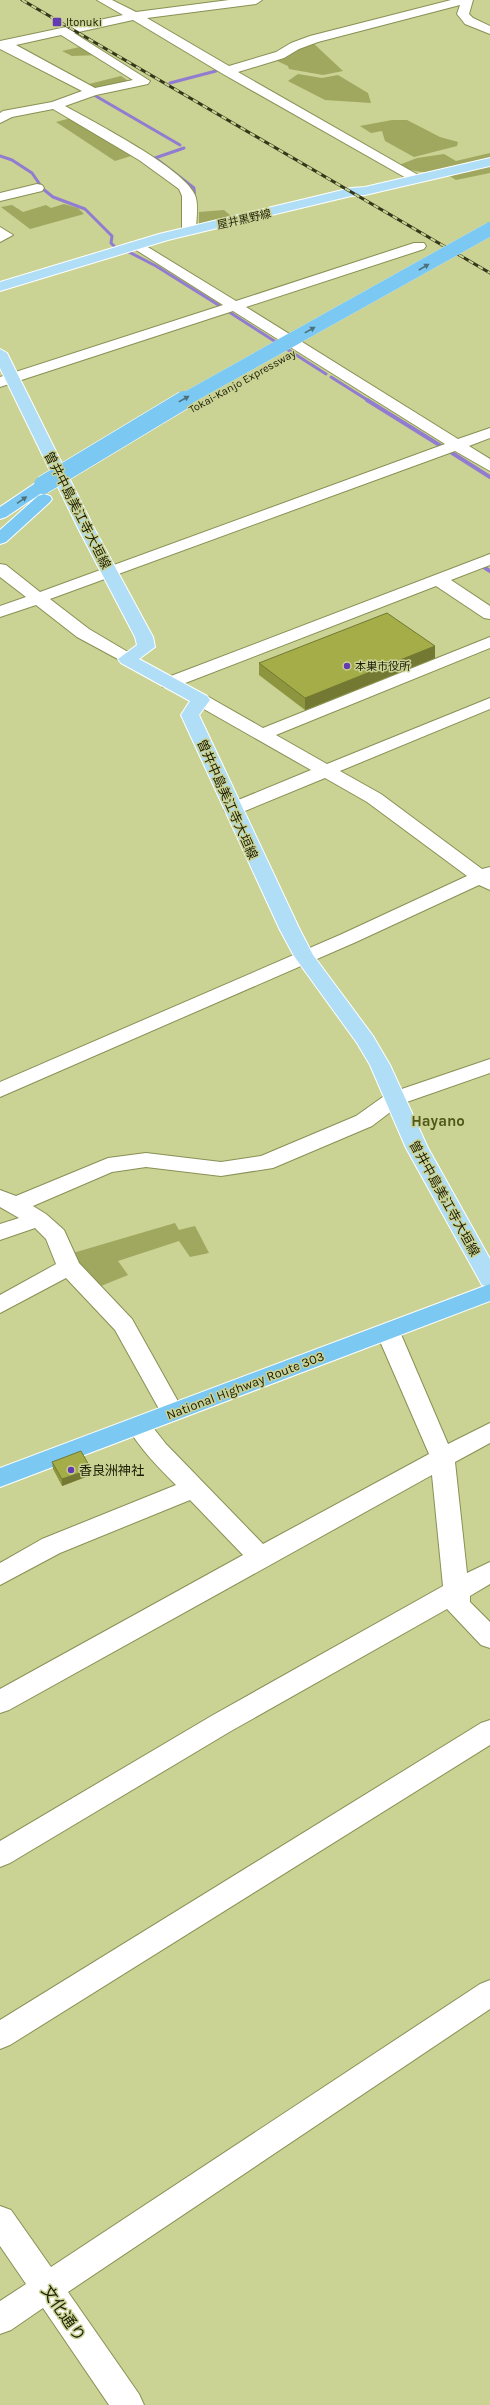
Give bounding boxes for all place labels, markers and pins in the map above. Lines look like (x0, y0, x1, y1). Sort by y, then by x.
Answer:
marker: Itonuki (51, 16, 63, 28)
place label: Itonuki (66, 16, 102, 29)
place label: 本巣市役所 (355, 660, 411, 673)
marker: 本巣市役所 (342, 661, 352, 671)
place label: 香良洲神社 (79, 1463, 144, 1478)
marker: 香良洲神社 (66, 1465, 76, 1475)

